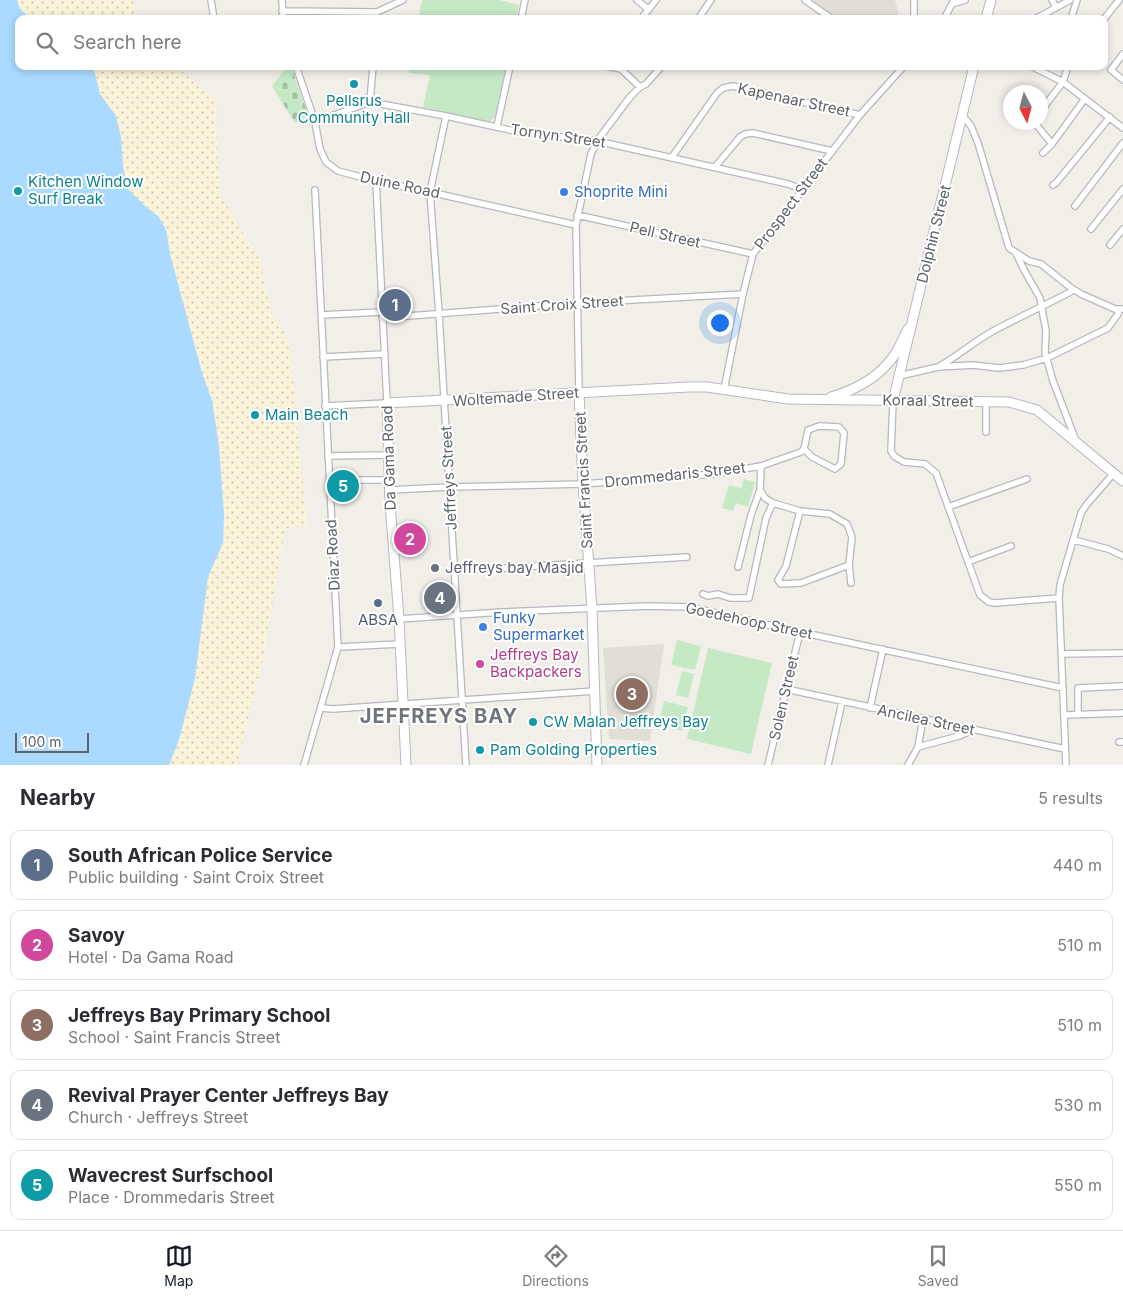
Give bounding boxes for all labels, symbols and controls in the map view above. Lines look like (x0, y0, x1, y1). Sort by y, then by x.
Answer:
search box (15, 15, 1108, 70)
icon: search (33, 29, 61, 57)
text: Search here (73, 31, 182, 54)
marker: Pellsrus Community Hall (348, 78, 360, 90)
street label: Kapenaar Street (736, 78, 852, 121)
north arrow (1003, 85, 1048, 130)
place label: Pellsrus Community Hall (298, 91, 410, 127)
street label: Tornyn Street (509, 119, 607, 152)
street label: Prospect Street (750, 154, 831, 253)
street label: Duine Road (358, 167, 442, 202)
place label: Kitchen Window Surf Break (28, 172, 143, 208)
place label: Shoprite Mini (574, 182, 668, 201)
street label: Dolphin Street (912, 183, 955, 285)
marker: Kitchen Window Surf Break (12, 185, 24, 197)
marker: Shoprite Mini (558, 186, 570, 198)
street label: Pell Street (628, 217, 702, 252)
pin: 1 (379, 286, 411, 324)
street label: Saint Croix Street (500, 291, 624, 318)
your location (707, 310, 733, 336)
street label: Woltemade Street (452, 383, 580, 410)
street label: Koraal Street (882, 390, 974, 411)
place label: Main Beach (265, 405, 348, 424)
street label: Da Gama Road (377, 405, 400, 511)
marker: Main Beach (249, 409, 261, 421)
street label: Saint Francis Street (570, 411, 597, 549)
street label: Jeffreys Street (436, 425, 461, 531)
street label: Drommedaris Street (603, 458, 747, 491)
pin: 5 (327, 467, 359, 505)
street label: Diaz Road (321, 519, 344, 591)
pin: 2 (394, 520, 426, 558)
place label: Jeffreys bay Masjid (445, 558, 584, 577)
marker: Jeffreys bay Masjid (429, 562, 441, 574)
pin: 4 (424, 579, 456, 617)
marker: ABSA (372, 597, 384, 609)
street label: Goedehoop Street (684, 598, 814, 643)
place label: Funky Supermarket (493, 608, 584, 644)
place label: ABSA (358, 610, 398, 629)
marker: Funky Supermarket (477, 621, 489, 633)
place label: Jeffreys Bay Backpackers (490, 645, 582, 681)
street label: Solen Street (765, 654, 803, 742)
marker: Jeffreys Bay Backpackers (474, 658, 486, 670)
pin: 3 (616, 675, 648, 713)
street label: Ancilea Street (876, 700, 977, 739)
district label: JEFFREYS BAY (360, 704, 518, 728)
place label: CW Malan Jeffreys Bay (543, 712, 709, 731)
marker: CW Malan Jeffreys Bay (527, 716, 539, 728)
scale bar (15, 730, 89, 753)
text: 100 m (22, 733, 62, 750)
place label: Pam Golding Properties (490, 740, 657, 759)
marker: Pam Golding Properties (474, 744, 486, 756)
text: Nearby (20, 785, 95, 810)
text: 5 results (1038, 788, 1103, 808)
text: South African Police Service (68, 844, 333, 867)
text: 1 (34, 855, 40, 875)
text: 440 m (1053, 855, 1102, 875)
text: Public building · Saint Croix Street (68, 867, 324, 887)
text: Savoy (68, 924, 125, 947)
text: 2 (32, 935, 42, 955)
text: 510 m (1057, 935, 1102, 955)
text: Hotel · Da Gama Road (68, 947, 233, 967)
text: Jeffreys Bay Primary School (68, 1004, 330, 1027)
text: 3 (32, 1015, 42, 1035)
text: 510 m (1057, 1015, 1102, 1035)
text: School · Saint Francis Street (68, 1027, 280, 1047)
text: Revival Prayer Center Jeffreys Bay (68, 1084, 389, 1107)
text: 4 (32, 1095, 42, 1115)
text: 530 m (1054, 1095, 1102, 1115)
text: Church · Jeffreys Street (68, 1107, 248, 1127)
text: Wavecrest Surfschool (68, 1164, 273, 1187)
text: 5 (32, 1175, 42, 1195)
text: 550 m (1054, 1175, 1102, 1195)
text: Place · Drommedaris Street (68, 1187, 274, 1207)
tab: Map (164, 1242, 193, 1289)
tab: Directions (522, 1242, 589, 1289)
tab: Saved (918, 1242, 959, 1289)

